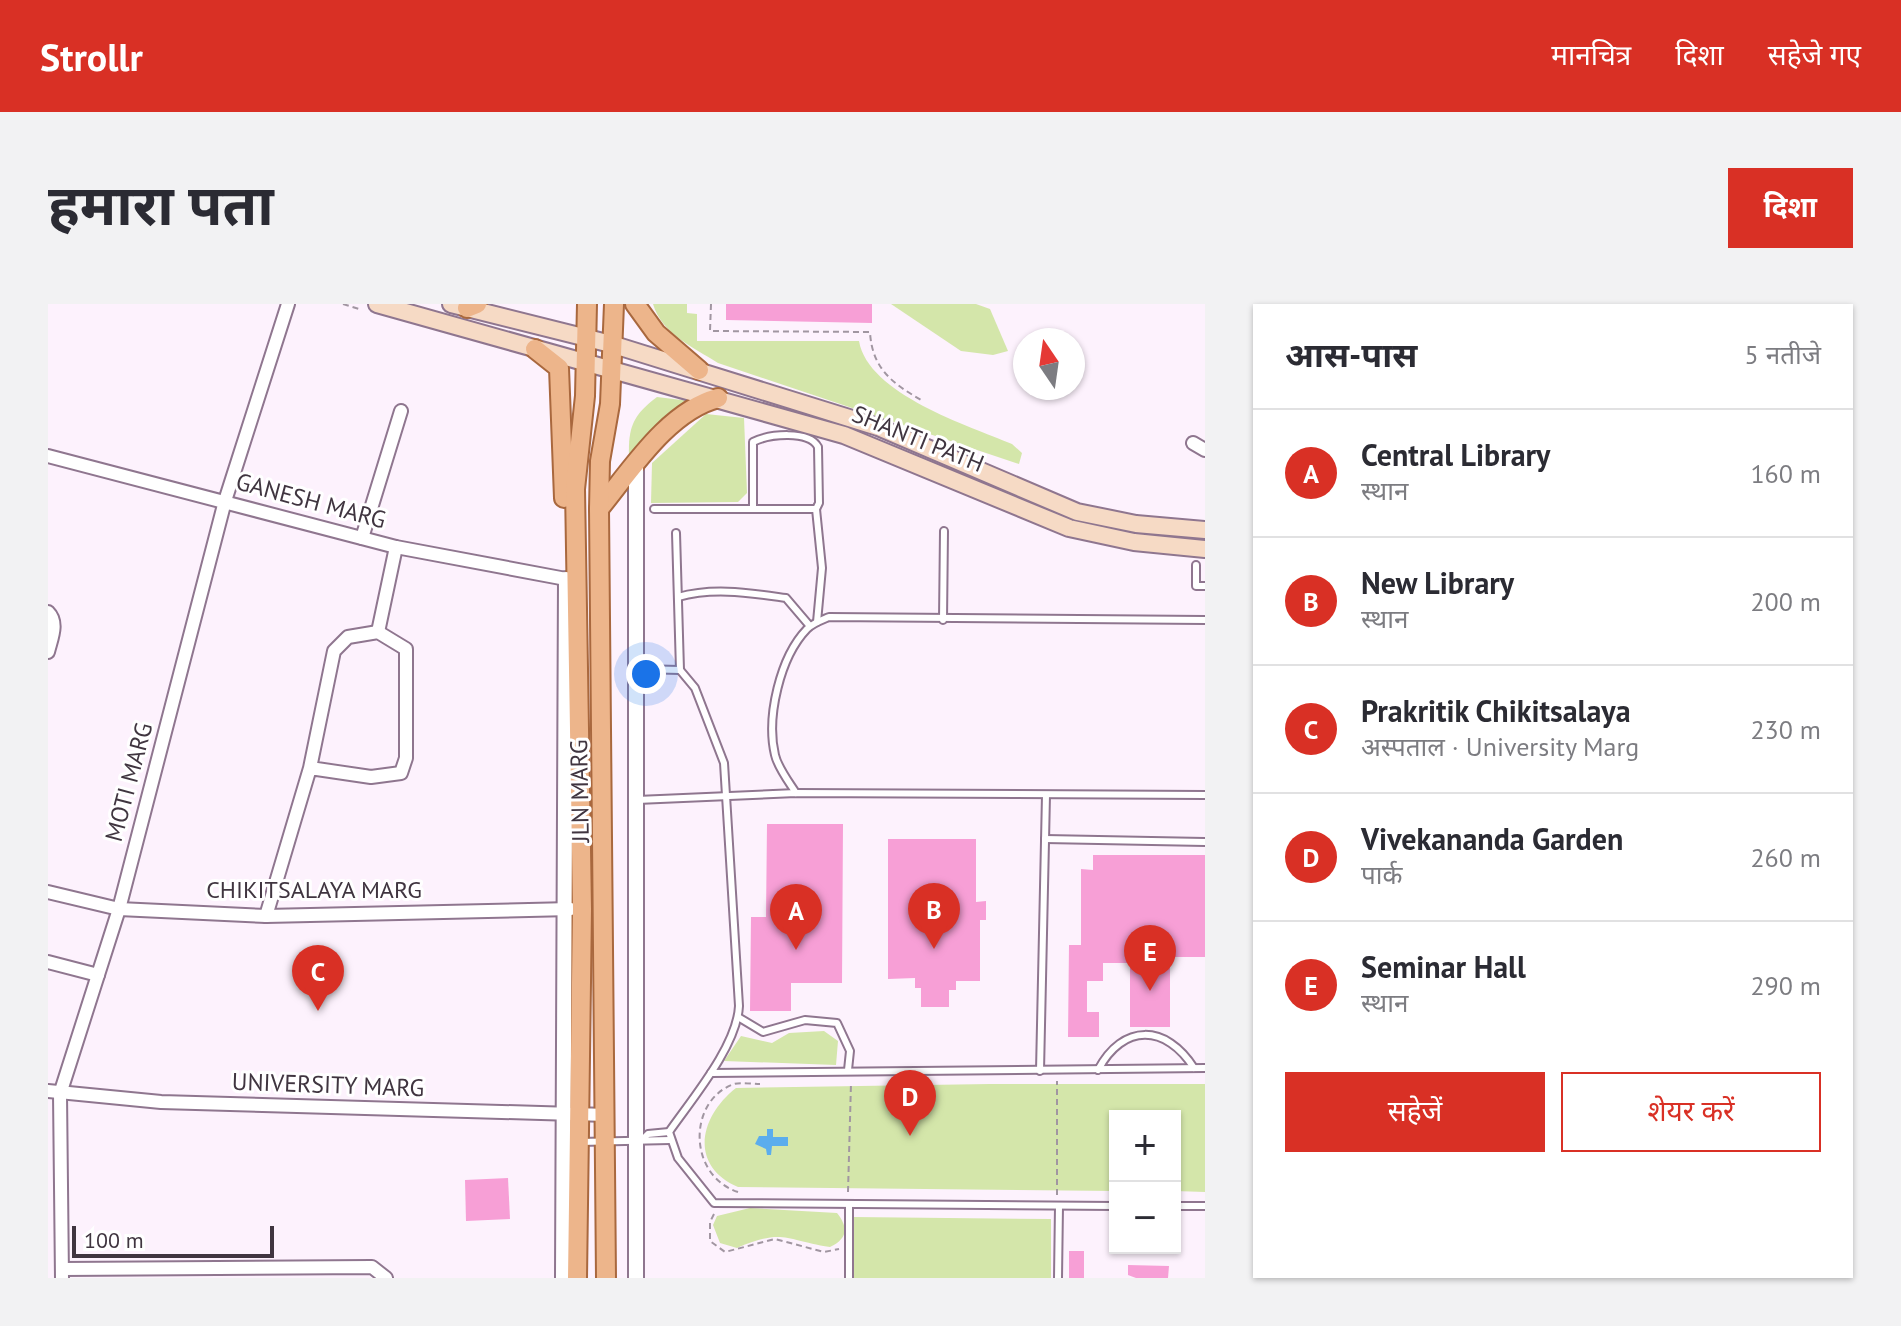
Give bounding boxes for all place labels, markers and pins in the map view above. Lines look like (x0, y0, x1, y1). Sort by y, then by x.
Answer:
pin: B (908, 883, 960, 949)
pin: A (770, 884, 822, 950)
pin: E (1124, 925, 1176, 991)
pin: C (292, 945, 344, 1011)
pin: D (884, 1070, 936, 1136)

